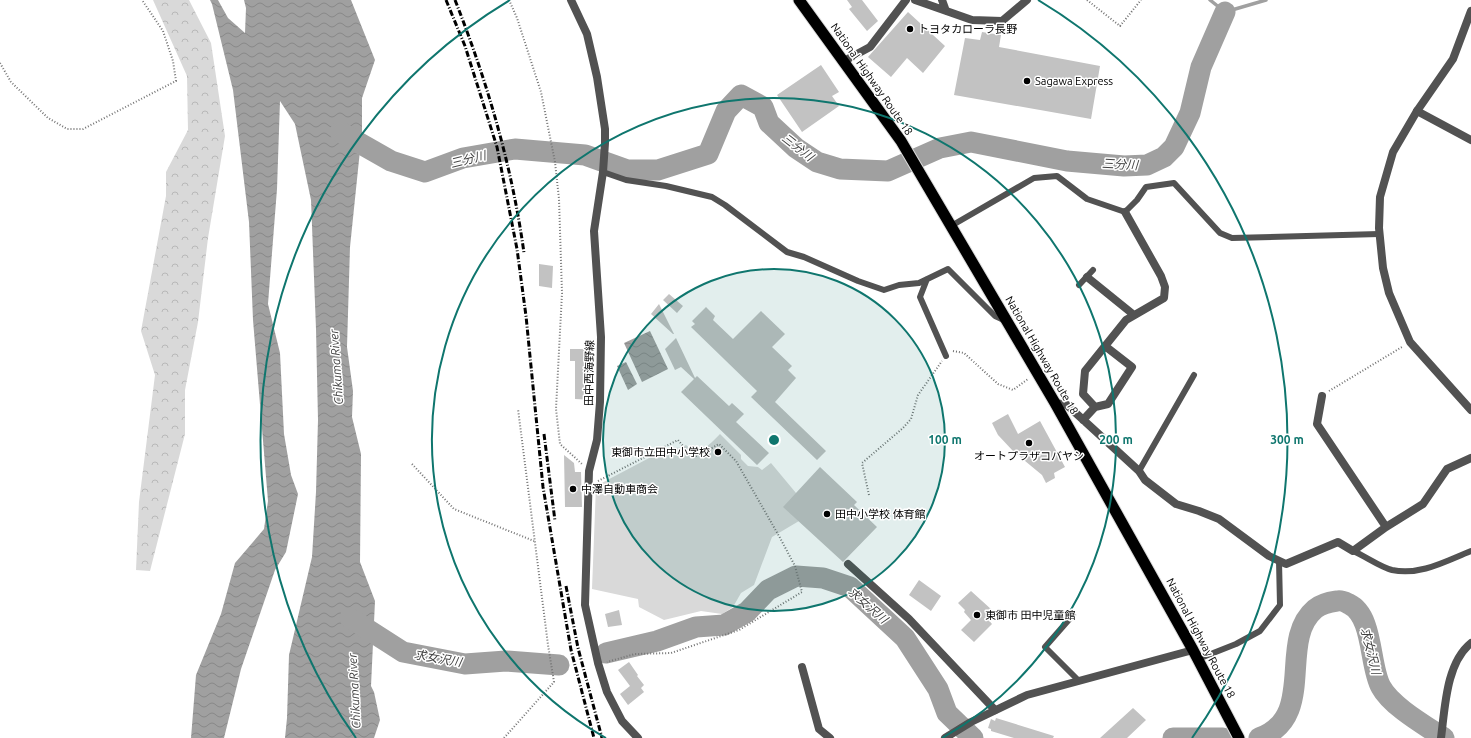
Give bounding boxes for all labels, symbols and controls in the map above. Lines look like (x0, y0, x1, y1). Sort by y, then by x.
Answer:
street label: National Highway Route 18 (829, 21, 915, 137)
place label: トヨタカローラ長野 (918, 23, 1017, 35)
marker: トヨタカローラ長野 (905, 24, 915, 34)
place label: Sagawa Express (1035, 75, 1113, 87)
marker: Sagawa Express (1022, 76, 1032, 86)
water label: 三分川 (780, 131, 818, 164)
water label: 三分川 (449, 148, 489, 170)
water label: 三分川 (1102, 157, 1140, 172)
street label: National Highway Route 18 (1003, 294, 1081, 416)
water label: Chikuma River (327, 328, 345, 405)
street label: 田中西海野線 (582, 340, 596, 406)
centre of rings (767, 433, 781, 447)
text: 100 m (928, 433, 962, 446)
text: 200 m (1099, 433, 1133, 446)
text: 300 m (1270, 433, 1304, 446)
marker: オートプラザコバヤシ (1024, 438, 1034, 448)
place label: 東御市立田中小学校 (611, 446, 710, 458)
marker: 東御市立田中小学校 (713, 447, 723, 457)
place label: オートプラザコバヤシ (974, 450, 1084, 462)
place label: 中澤自動車商会 (581, 483, 658, 495)
marker: 中澤自動車商会 (568, 484, 578, 494)
place label: 田中小学校 体育館 (835, 508, 926, 520)
marker: 田中小学校 体育館 (822, 509, 832, 519)
street label: National Highway Route 18 (1164, 576, 1238, 700)
water label: 求女沢川 (846, 584, 892, 627)
place label: 東御市 田中児童館 (985, 609, 1076, 621)
marker: 東御市 田中児童館 (972, 610, 982, 620)
water label: 求女沢川 (1359, 626, 1384, 678)
water label: 求女沢川 (413, 647, 465, 669)
water label: Chikuma River (346, 653, 362, 729)

